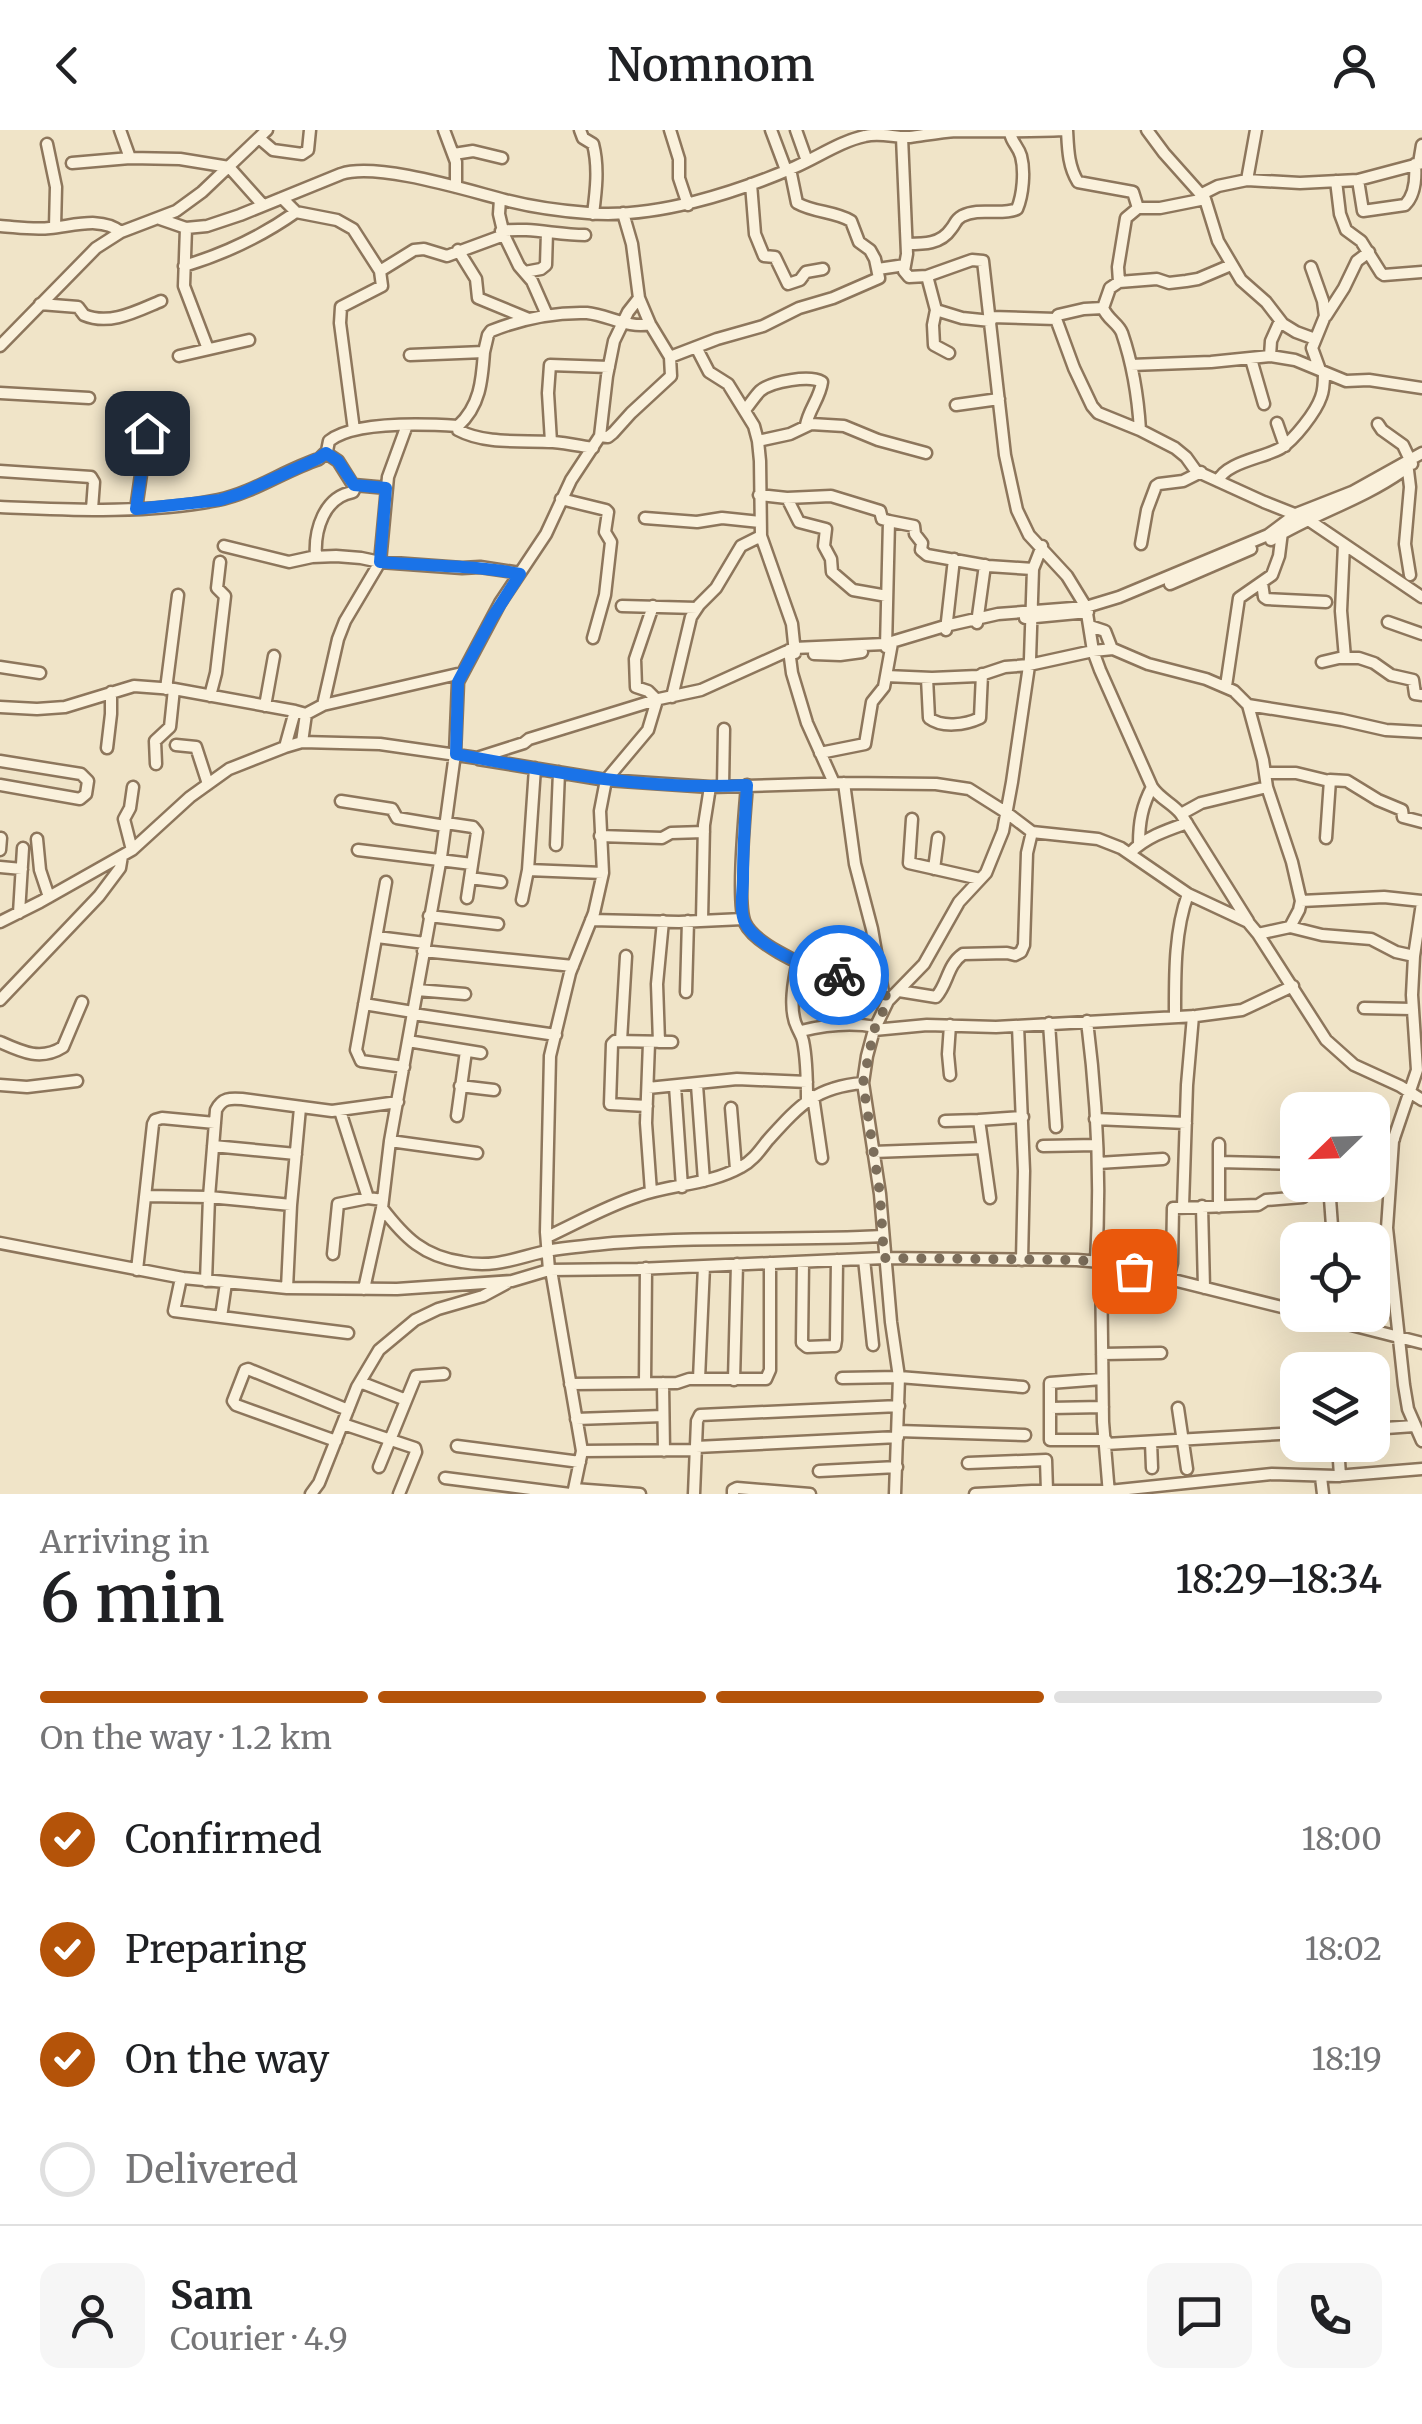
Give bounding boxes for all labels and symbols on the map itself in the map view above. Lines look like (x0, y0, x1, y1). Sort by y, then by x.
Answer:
pin (105, 391, 190, 476)
courier (789, 925, 889, 1025)
north arrow (1280, 1092, 1390, 1202)
pin (1092, 1229, 1177, 1314)

